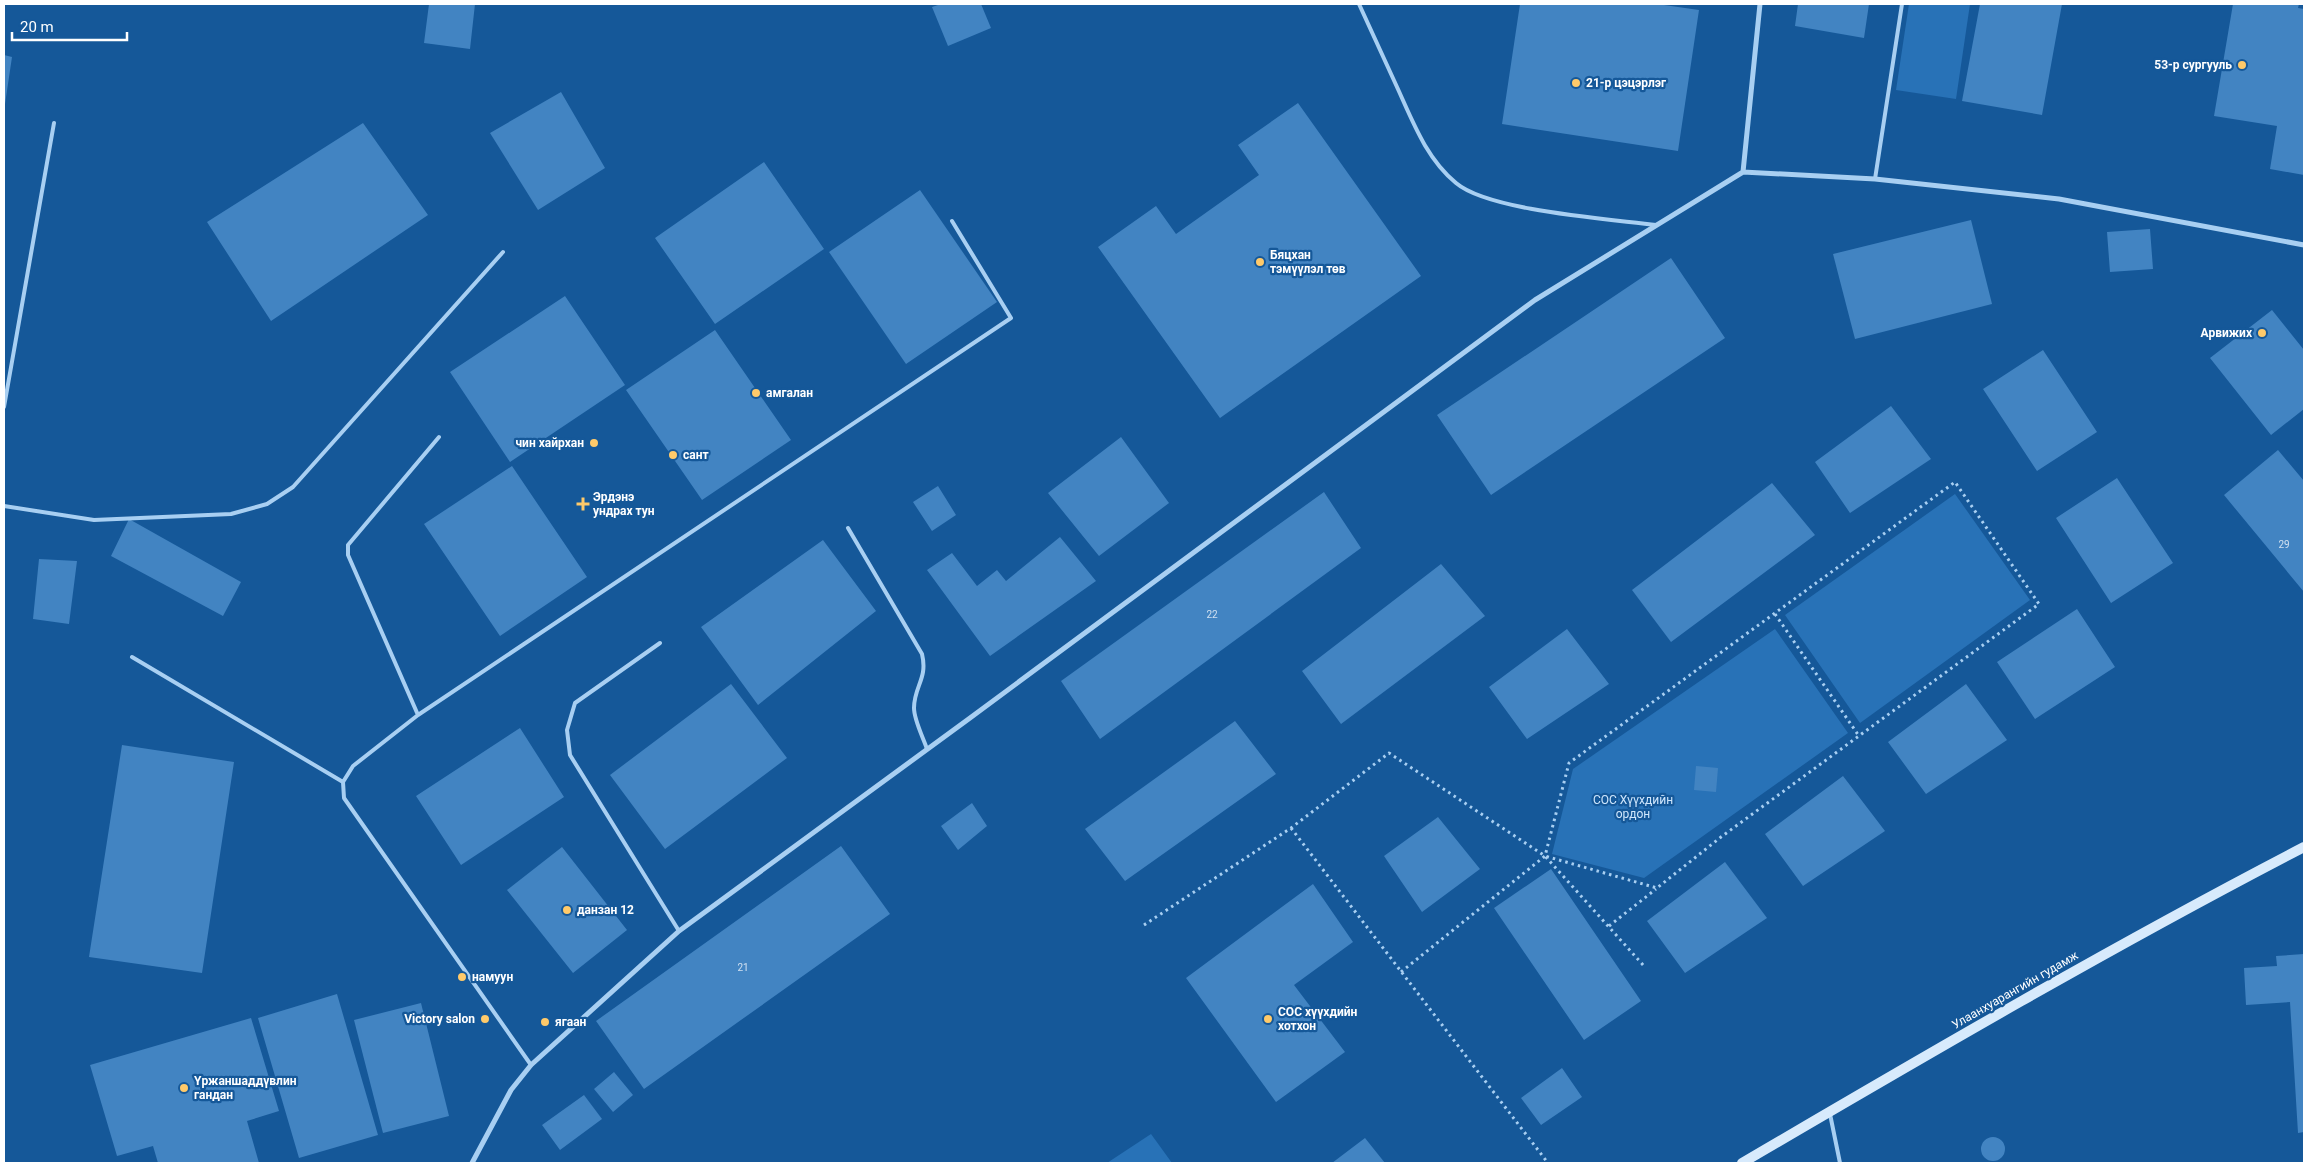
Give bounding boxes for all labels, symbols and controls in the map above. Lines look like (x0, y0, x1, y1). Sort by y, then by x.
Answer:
scale bar (12, 10, 128, 42)
text: 20 m (20, 18, 54, 36)
place label: 53-р сургууль (2154, 58, 2232, 72)
marker: 53-р сургууль (2236, 59, 2248, 71)
place label: 21-р цэцэрлэг (1586, 76, 1666, 90)
marker: 21-р цэцэрлэг (1570, 77, 1582, 89)
place label: Бяцхан тэмүүлэл төв (1270, 248, 1346, 276)
marker: Бяцхан тэмүүлэл төв (1254, 256, 1266, 268)
place label: Арвижих (2201, 326, 2253, 340)
marker: Арвижих (2256, 327, 2268, 339)
place label: амгалан (766, 386, 813, 400)
marker: амгалан (750, 387, 762, 399)
place label: чин хайрхан (515, 436, 584, 450)
marker: чин хайрхан (588, 437, 600, 449)
place label: сант (683, 448, 709, 462)
marker: сант (667, 449, 679, 461)
place label: Эрдэнэ ундрах тун (593, 490, 655, 518)
marker: Эрдэнэ ундрах тун (577, 498, 589, 510)
house number: 29 (2278, 539, 2290, 550)
house number: 22 (1206, 609, 1218, 620)
park label: СОС Хүүхдийн ордон (1593, 793, 1673, 821)
place label: данзан 12 (577, 903, 634, 917)
marker: данзан 12 (561, 904, 573, 916)
street label: Улаанхуарангийн гудамж (1949, 948, 2081, 1032)
house number: 21 (737, 962, 749, 973)
place label: намуун (472, 970, 513, 984)
marker: намуун (456, 971, 468, 983)
place label: СОС хүүхдийн хотхон (1278, 1005, 1358, 1033)
place label: Victory salon (404, 1012, 475, 1026)
marker: Victory salon (479, 1013, 491, 1025)
marker: СОС хүүхдийн хотхон (1262, 1013, 1274, 1025)
place label: ягаан (555, 1015, 587, 1029)
marker: ягаан (539, 1016, 551, 1028)
place label: Yржаншаддүвлин гандан (194, 1074, 297, 1102)
marker: Yржаншаддүвлин гандан (178, 1082, 190, 1094)

